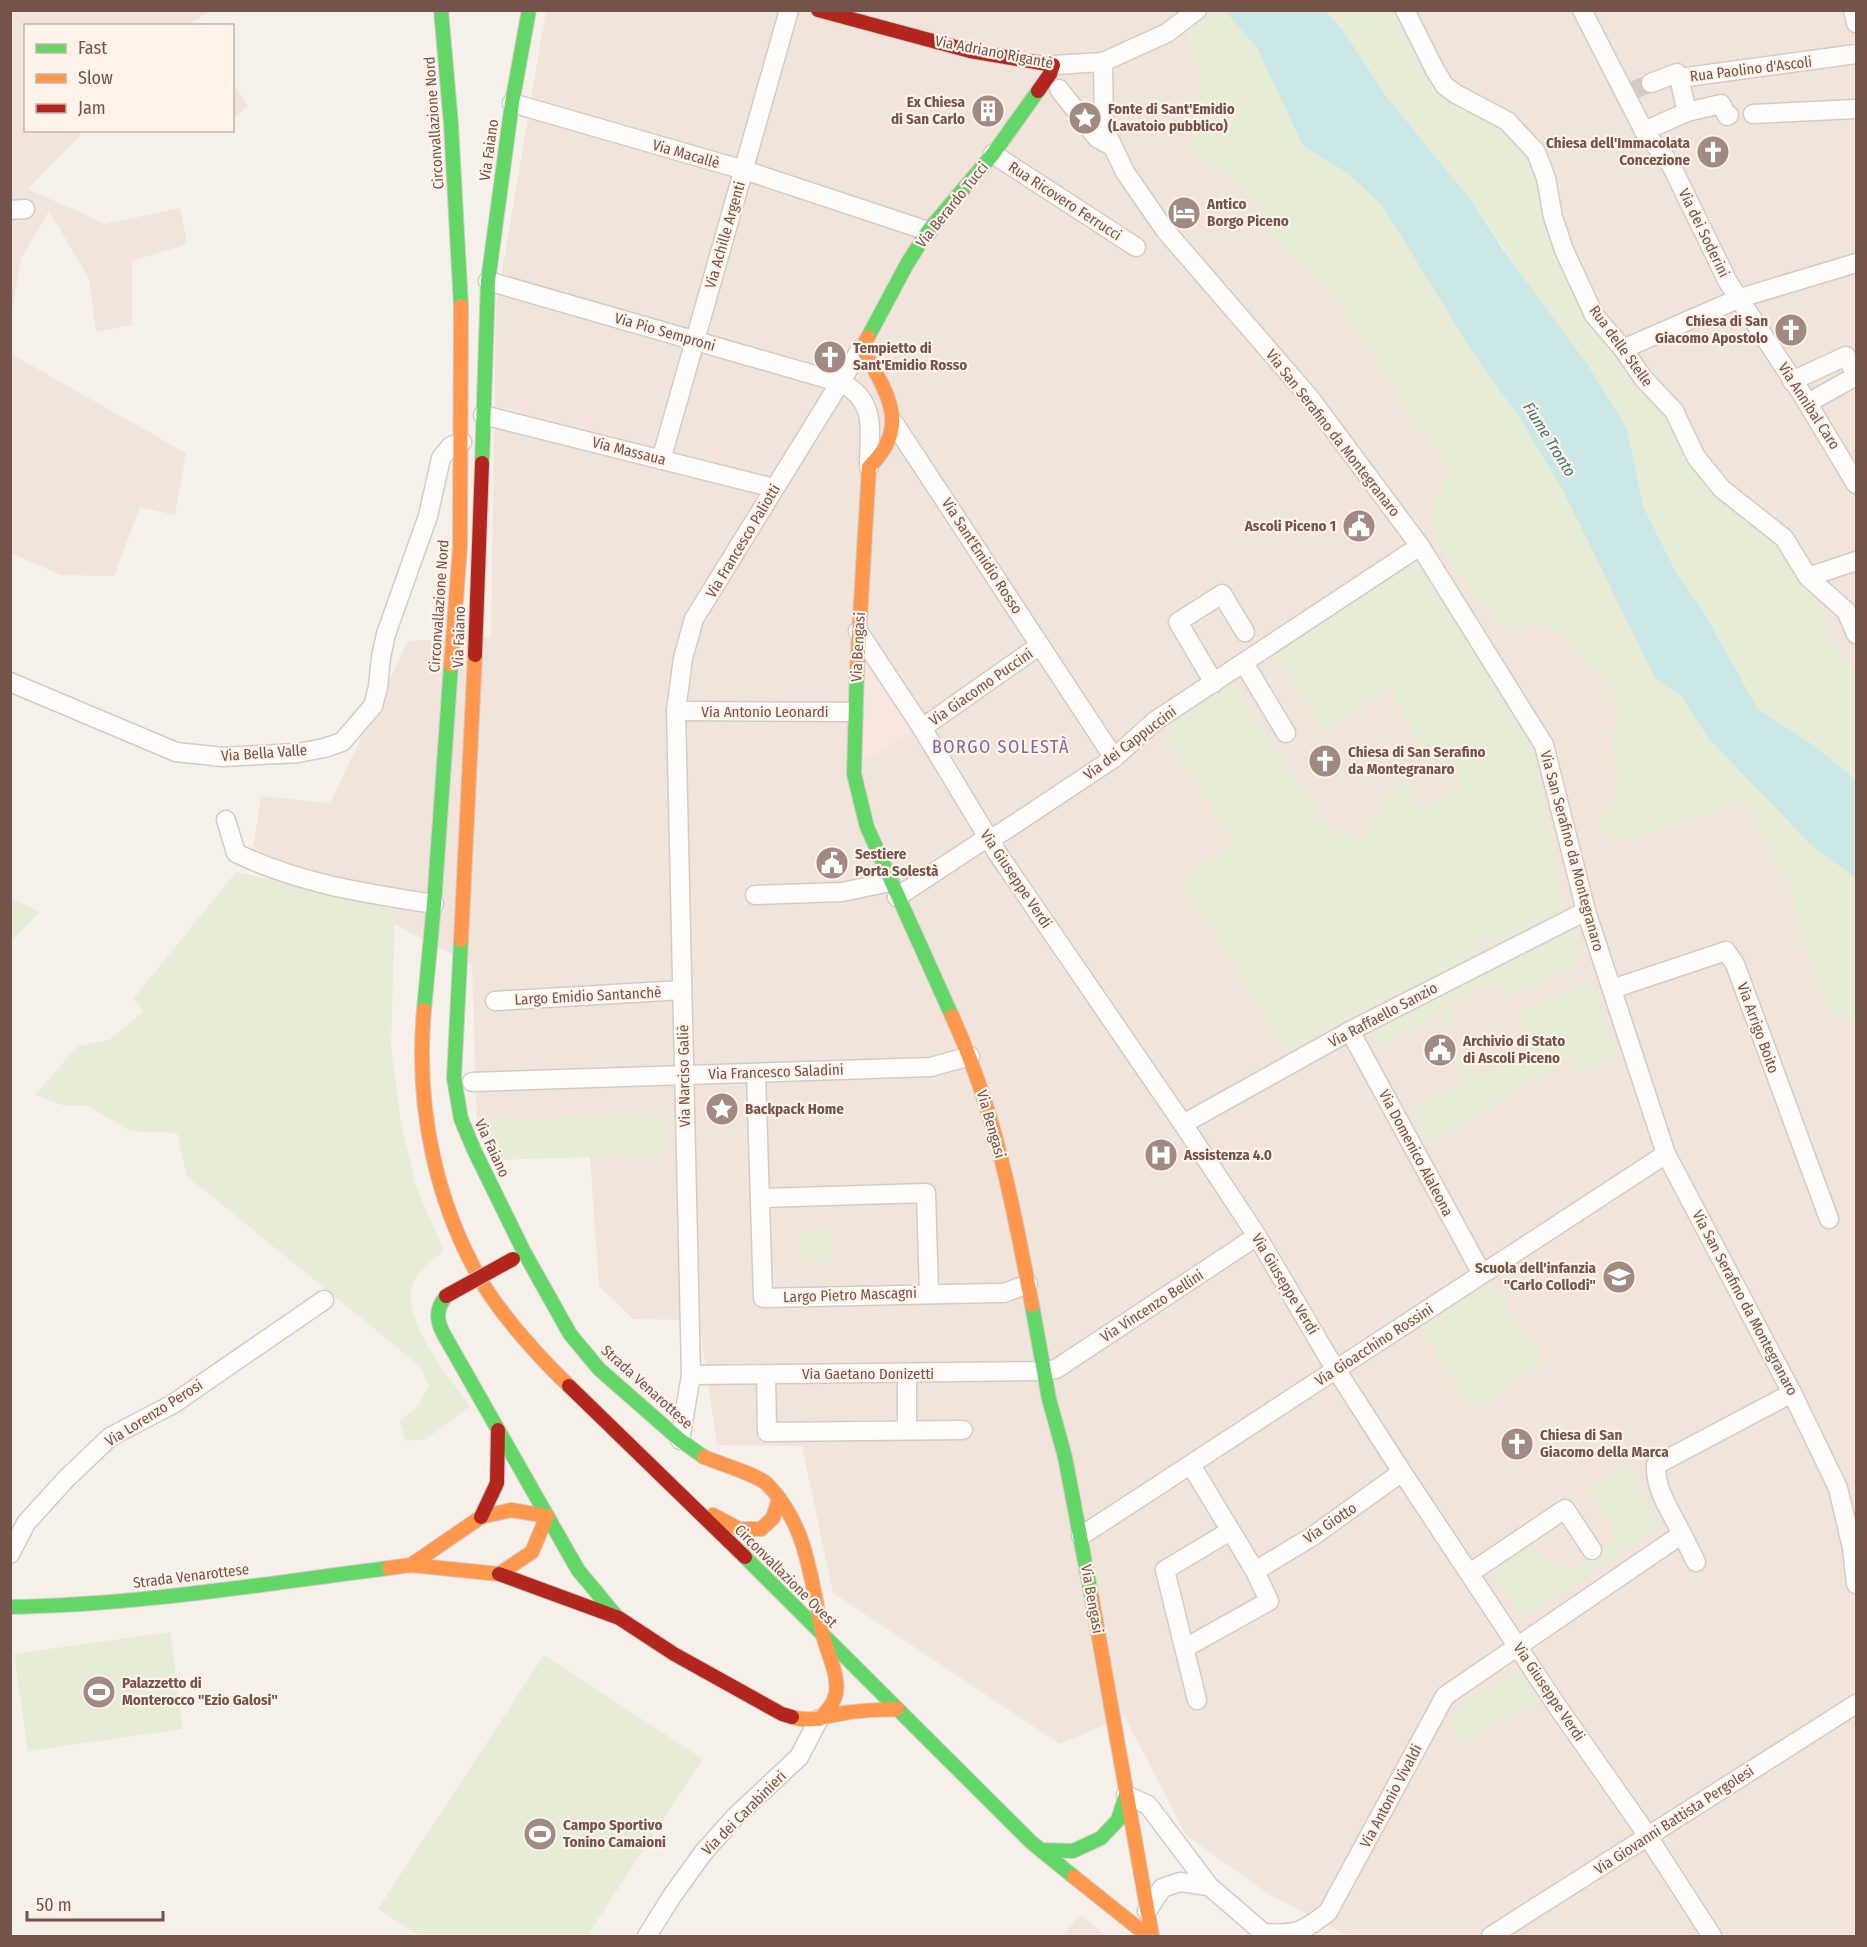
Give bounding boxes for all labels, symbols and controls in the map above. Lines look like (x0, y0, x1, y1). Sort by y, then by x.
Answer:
legend (24, 24, 234, 132)
street label: Via Adriano Rigantè (933, 32, 1055, 72)
text: Fast (78, 37, 107, 59)
street label: Rua Paolino d'Ascoli (1689, 53, 1813, 85)
street label: Circonvallazione Nord (420, 56, 448, 190)
text: Slow (78, 67, 113, 89)
place label: Ex Chiesa di San Carlo (891, 93, 966, 128)
building icon: Ex Chiesa di San Carlo (970, 93, 1006, 129)
text: Jam (78, 97, 106, 119)
place icon: Fonte di Sant'Emidio (Lavatoio pubblico) (1067, 100, 1103, 136)
place label: Fonte di Sant'Emidio (Lavatoio pubblico) (1108, 100, 1235, 135)
street label: Via Faiano (476, 118, 502, 182)
place label: Chiesa dell'Immacolata Concezione (1546, 134, 1691, 169)
church icon: Chiesa dell'Immacolata Concezione (1695, 134, 1731, 170)
street label: Via Macallè (650, 136, 722, 172)
street label: Rua Ricovero Ferrucci (1005, 158, 1125, 244)
street label: Via Berardo Tucci (912, 159, 992, 251)
street label: Via Achille Argenti (701, 179, 749, 291)
street label: Via dei Soderini (1675, 186, 1733, 280)
hotel icon: Antico Borgo Piceno (1166, 195, 1202, 231)
place label: Antico Borgo Piceno (1206, 195, 1289, 230)
street label: Rua delle Stelle (1586, 302, 1656, 390)
street label: Via Pio Semproni (612, 309, 718, 355)
place label: Chiesa di San Giacomo Apostolo (1655, 312, 1768, 347)
church icon: Chiesa di San Giacomo Apostolo (1773, 312, 1809, 348)
church icon: Tempietto di Sant'Emidio Rosso (812, 339, 848, 375)
place label: Tempietto di Sant'Emidio Rosso (853, 339, 967, 374)
street label: Via San Serafino da Montegranaro (1262, 346, 1404, 520)
street label: Via Annibal Caro (1774, 359, 1844, 453)
water label: Fiume Tronto (1519, 399, 1580, 480)
street label: Via Massaua (590, 433, 668, 469)
street label: Via Francesco Paliotti (702, 481, 784, 601)
street label: Via Sant'Emidio Rosso (938, 495, 1026, 617)
public building icon: Ascoli Piceno 1 (1341, 508, 1377, 544)
place label: Ascoli Piceno 1 (1244, 517, 1336, 535)
street label: Circonvallazione Nord (425, 539, 453, 673)
street label: Via Faiano (449, 605, 469, 668)
street label: Via Bengasi (847, 612, 869, 682)
street label: Via Giacomo Puccini (926, 645, 1036, 729)
street label: Via dei Cappuccini (1080, 702, 1180, 784)
street label: Via Antonio Leonardi (701, 703, 829, 721)
district label: BORGO SOLESTÀ (932, 735, 1070, 758)
street label: Via Bella Valle (220, 741, 308, 765)
church icon: Chiesa di San Serafino da Montegranaro (1307, 743, 1343, 779)
place label: Chiesa di San Serafino da Montegranaro (1348, 743, 1486, 778)
street label: Via San Serafino da Montegranaro (1536, 749, 1608, 954)
street label: Via Giuseppe Verdi (977, 826, 1055, 932)
public building icon: Sestiere Porta Solestà (814, 845, 850, 881)
place label: Sestiere Porta Solestà (855, 845, 939, 880)
street label: Via Raffaello Sanzio (1325, 979, 1441, 1051)
street label: Via Arrigo Boito (1733, 980, 1783, 1076)
street label: Largo Emidio Santanchè (514, 983, 662, 1009)
street label: Via Narciso Galiè (674, 1025, 694, 1127)
public building icon: Archivio di Stato di Ascoli Piceno (1422, 1032, 1458, 1068)
place label: Archivio di Stato di Ascoli Piceno (1462, 1032, 1565, 1067)
street label: Via Francesco Saladini (708, 1061, 844, 1083)
street label: Via Domenico Alaleona (1375, 1087, 1457, 1219)
street label: Via Bengasi (973, 1088, 1009, 1160)
place icon: Backpack Home (704, 1091, 740, 1127)
place label: Backpack Home (745, 1100, 844, 1118)
street label: Via Faiano (471, 1116, 513, 1180)
hospital icon: Assistenza 4.0 (1143, 1137, 1179, 1173)
place label: Assistenza 4.0 (1183, 1146, 1272, 1164)
street label: Via San Serafino da Montegranaro (1688, 1207, 1802, 1399)
street label: Via Giuseppe Verdi (1248, 1230, 1322, 1338)
place label: Scuola dell'infanzia "Carlo Collodi" (1475, 1259, 1597, 1294)
school or university icon: Scuola dell'infanzia "Carlo Collodi" (1601, 1259, 1637, 1295)
street label: Via Vincenzo Bellini (1097, 1266, 1207, 1346)
street label: Largo Pietro Mascagni (783, 1284, 917, 1306)
street label: Via Gioacchino Rossini (1312, 1300, 1436, 1390)
street label: Strada Venarottese (598, 1341, 696, 1433)
street label: Via Gaetano Donizetti (802, 1365, 934, 1383)
street label: Via Lorenzo Perosi (102, 1376, 206, 1450)
church icon: Chiesa di San Giacomo della Marca (1499, 1426, 1535, 1462)
place label: Chiesa di San Giacomo della Marca (1540, 1426, 1669, 1461)
street label: Via Giotto (1300, 1499, 1360, 1547)
street label: Circonvallazione Ovest (731, 1521, 841, 1631)
street label: Strada Venarottese (132, 1560, 250, 1592)
street label: Via Bengasi (1077, 1563, 1107, 1635)
street label: Via Giuseppe Verdi (1510, 1639, 1588, 1745)
sports icon: Palazzetto di Monterocco "Ezio Galosi" (81, 1674, 117, 1710)
place label: Palazzetto di Monterocco "Ezio Galosi" (122, 1674, 278, 1709)
street label: Via Antonio Vivaldi (1356, 1741, 1426, 1851)
street label: Via Giovanni Battista Pergolesi (1591, 1762, 1757, 1878)
street label: Via dei Carabinieri (698, 1767, 790, 1859)
sports icon: Campo Sportivo Tonino Camaioni (522, 1816, 558, 1852)
place label: Campo Sportivo Tonino Camaioni (563, 1816, 666, 1851)
scale bar (27, 1884, 164, 1922)
text: 50 m (36, 1894, 72, 1916)

